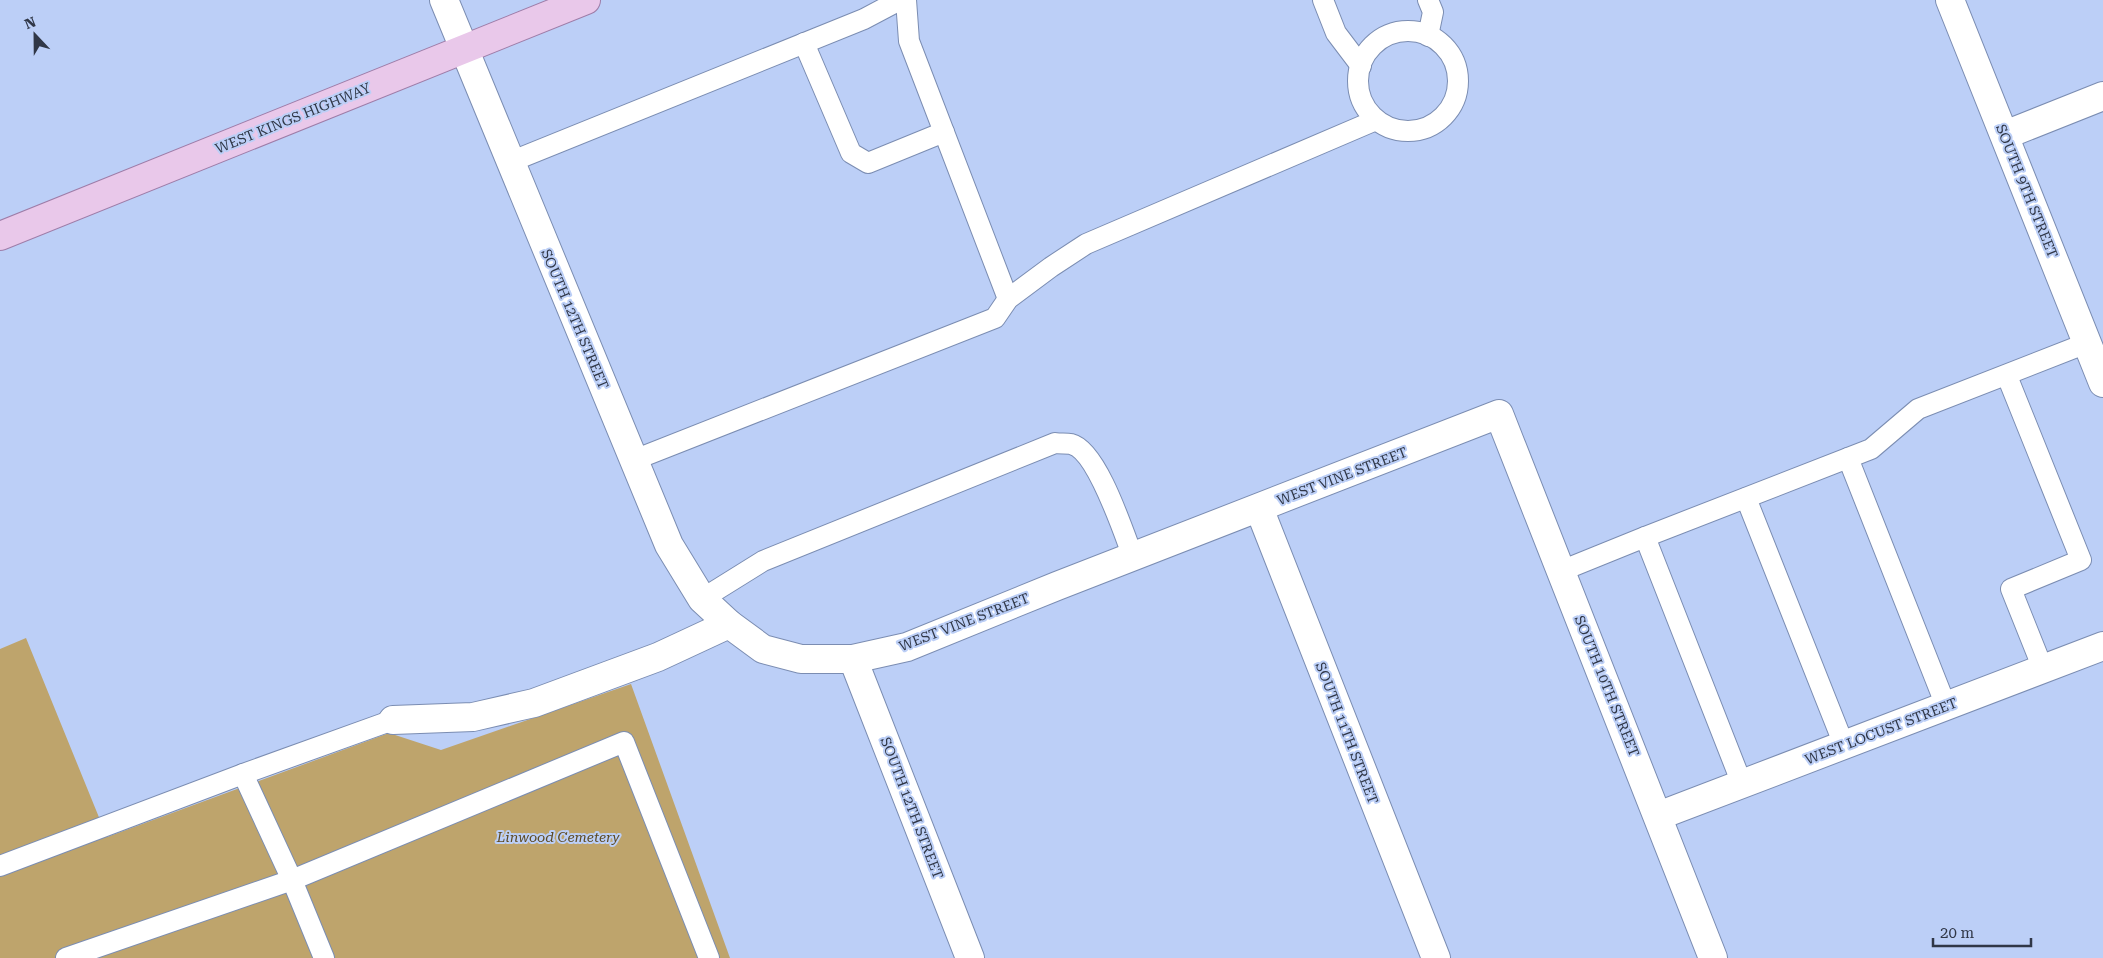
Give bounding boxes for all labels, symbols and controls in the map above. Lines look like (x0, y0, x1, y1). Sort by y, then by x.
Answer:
north arrow (10, 10, 60, 60)
text: N (22, 13, 38, 32)
street label: WEST KINGS HIGHWAY (213, 79, 373, 157)
street label: SOUTH 9TH STREET (1993, 122, 2061, 260)
street label: SOUTH 12TH STREET (538, 247, 612, 391)
street label: WEST VINE STREET (1275, 444, 1409, 508)
street label: WEST VINE STREET (897, 590, 1031, 654)
street label: SOUTH 10TH STREET (1571, 613, 1643, 759)
street label: SOUTH 11TH STREET (1313, 660, 1381, 806)
street label: WEST LOCUST STREET (1803, 695, 1959, 767)
street label: SOUTH 12TH STREET (878, 735, 946, 881)
park label: Linwood Cemetery (496, 829, 620, 845)
scale bar (1933, 916, 2030, 948)
text: 20 m (1940, 924, 1975, 942)

